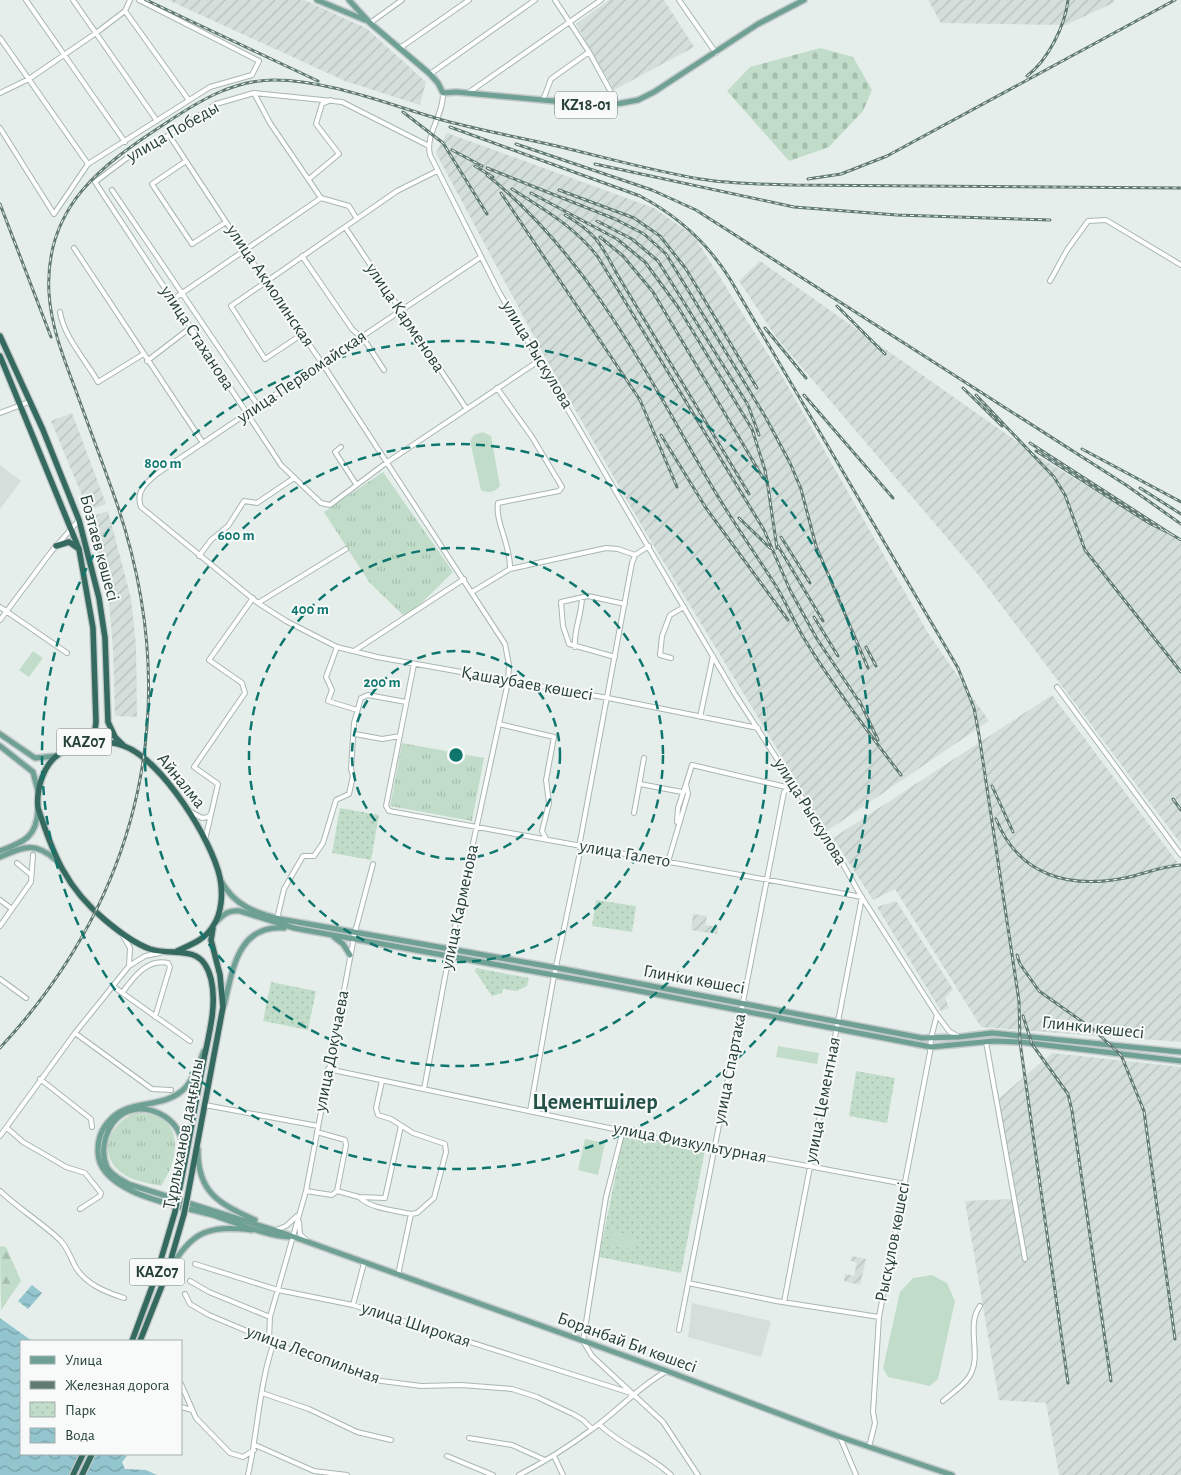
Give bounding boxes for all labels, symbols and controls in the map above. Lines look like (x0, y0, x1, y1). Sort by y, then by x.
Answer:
road number: KZ18-01 (555, 92, 617, 118)
street label: улица Победы (122, 97, 222, 166)
street label: улица Акмолинская (222, 221, 317, 350)
street label: улица Карменова (361, 259, 448, 376)
street label: улица Стаханова (156, 282, 237, 393)
street label: улица Рыскулова (497, 297, 576, 412)
street label: улица Первомайская (233, 327, 370, 427)
text: 800 m (144, 456, 182, 471)
street label: Бозтаев көшесі (76, 493, 122, 603)
text: 600 m (217, 528, 255, 543)
text: 400 m (291, 602, 329, 617)
street label: Қашаубаев көшесі (460, 663, 595, 704)
text: 200 m (363, 675, 401, 690)
road number: KAZ07 (56, 729, 112, 756)
centre of rings (447, 746, 465, 764)
street label: Айналма (153, 750, 209, 812)
street label: улица Рыскулова (769, 754, 850, 869)
street label: улица Галето (577, 837, 672, 871)
street label: улица Карменова (438, 843, 482, 972)
street label: Глинки көшесі (642, 962, 746, 998)
street label: улица Докучаева (311, 989, 353, 1114)
street label: улица Спартака (710, 1012, 750, 1127)
street label: Глинки көшесі (1041, 1014, 1145, 1042)
street label: улица Цементная (802, 1036, 844, 1165)
street label: Тұрлыханов даңғылы (161, 1057, 207, 1211)
district label: Цементшілер (532, 1091, 658, 1113)
street label: улица Физкультурная (611, 1119, 768, 1167)
street label: Рысқұлов көшесі (873, 1181, 913, 1303)
road number: KAZ07 (130, 1258, 184, 1286)
street label: улица Широкая (358, 1299, 473, 1351)
street label: Боранбай Би көшесі (555, 1308, 699, 1377)
street label: улица Лесопильная (243, 1322, 382, 1388)
legend (20, 1340, 182, 1455)
text: Улица (65, 1353, 102, 1368)
text: Железная дорога (65, 1378, 170, 1393)
text: Парк (65, 1403, 96, 1418)
text: Вода (65, 1428, 95, 1443)

